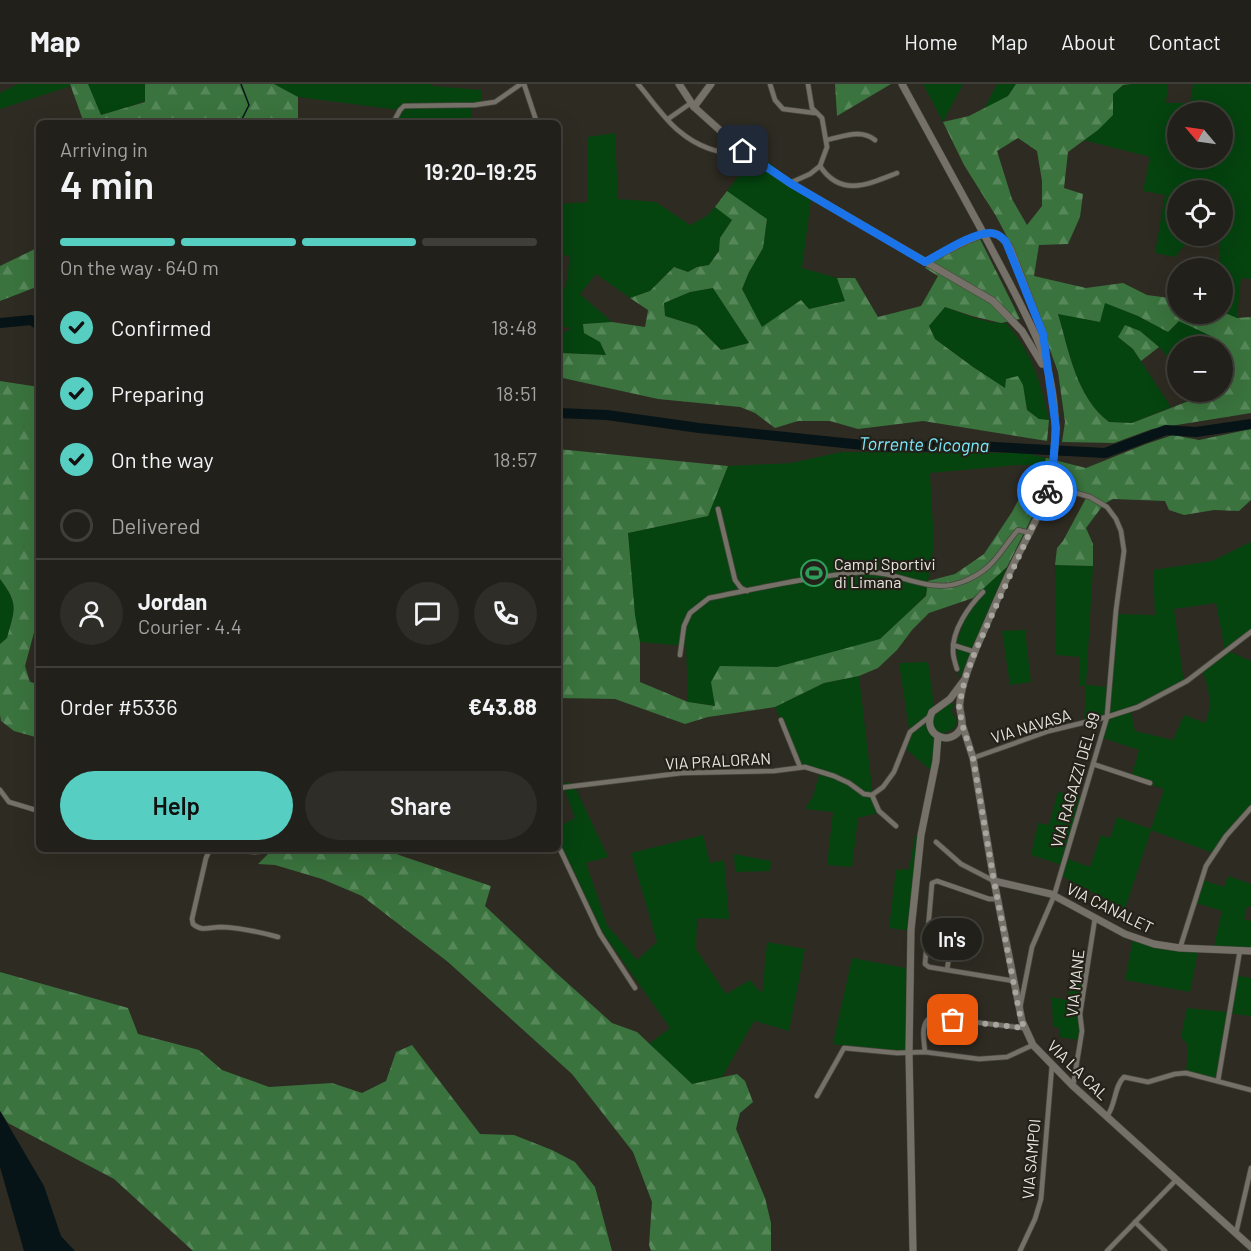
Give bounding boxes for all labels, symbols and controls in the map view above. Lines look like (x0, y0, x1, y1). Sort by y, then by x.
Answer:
text: Map (30, 24, 81, 58)
text: Home (904, 29, 958, 54)
text: Map (991, 29, 1028, 54)
text: About (1061, 29, 1116, 54)
text: Contact (1149, 29, 1221, 54)
north arrow (1167, 102, 1233, 168)
map controls (1167, 102, 1233, 402)
pin (717, 125, 768, 176)
icon: home (726, 134, 759, 167)
text: Arriving in (60, 137, 148, 161)
text: 19:20–19:25 (424, 158, 537, 184)
text: 4 min (60, 160, 154, 207)
button: locate (1167, 180, 1233, 246)
text: On the way · 640 m (60, 255, 219, 279)
button: + (1167, 258, 1233, 324)
icon: check (60, 311, 93, 344)
text: Confirmed (111, 314, 211, 340)
text: 18:48 (491, 315, 537, 339)
button: − (1167, 336, 1233, 402)
icon: check (60, 377, 93, 410)
text: Preparing (111, 380, 204, 406)
text: 18:51 (496, 381, 537, 405)
water label: Torrente Cicogna (859, 432, 989, 456)
icon: check (60, 443, 93, 476)
text: On the way (111, 446, 214, 472)
text: 18:57 (493, 447, 537, 471)
courier (1017, 461, 1077, 521)
icon: bike (1031, 475, 1064, 508)
text: Delivered (111, 512, 200, 538)
place label: Campi Sportivi di Limana (834, 554, 936, 591)
sports icon: Campi Sportivi di Limana (799, 558, 829, 588)
button: person (60, 582, 123, 645)
button: chat (396, 582, 459, 645)
button: phone (474, 582, 537, 645)
text: Jordan (138, 588, 207, 614)
text: Courier · 4.4 (138, 614, 242, 638)
text: Order #5336 (60, 693, 178, 719)
text: €43.88 (468, 693, 537, 719)
street label: VIA NAVASA (989, 704, 1073, 747)
street label: VIA RAGAZZI DEL 99 (1046, 710, 1103, 850)
street label: VIA PRALORAN (665, 748, 771, 773)
button: Help (60, 771, 293, 840)
button: Share (305, 771, 537, 840)
street label: VIA CANALET (1064, 878, 1157, 937)
callout: In's (923, 918, 983, 960)
text: In's (938, 927, 966, 951)
street label: VIA MANE (1062, 948, 1087, 1018)
pin (927, 994, 978, 1045)
icon: bag (936, 1003, 969, 1036)
street label: VIA LA CAL (1044, 1036, 1113, 1103)
street label: VIA SAMPOI (1018, 1118, 1043, 1200)

